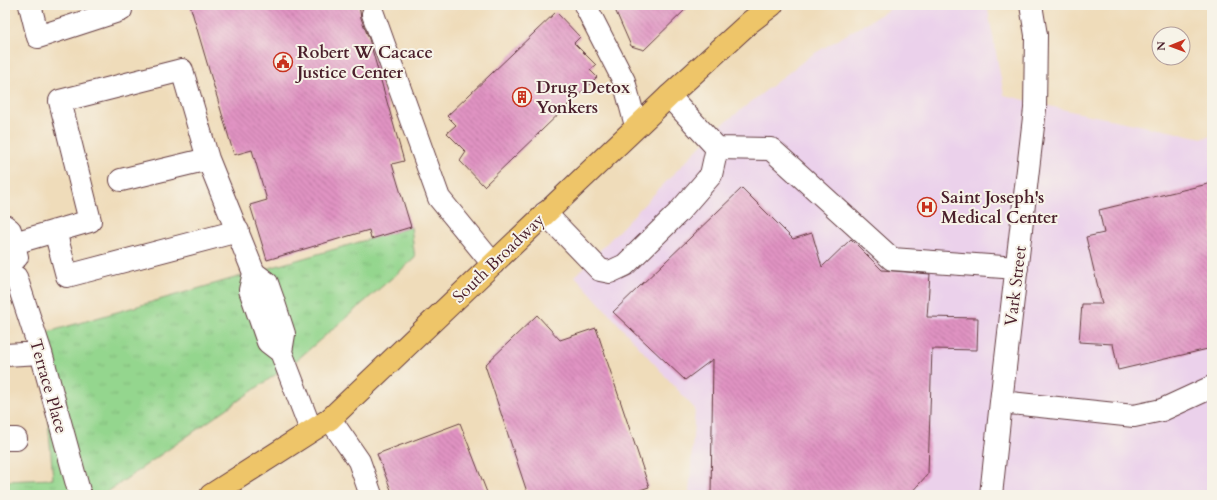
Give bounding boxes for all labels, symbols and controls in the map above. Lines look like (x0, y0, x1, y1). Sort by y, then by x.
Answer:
north arrow (1151, 26, 1191, 66)
place label: Robert W Cacace Justice Center (294, 41, 433, 84)
text: N (1154, 41, 1169, 51)
public building icon: Robert W Cacace Justice Center (272, 51, 294, 73)
place label: Drug Detox Yonkers (536, 76, 631, 119)
building icon: Drug Detox Yonkers (511, 86, 533, 108)
place label: Saint Joseph's Medical Center (941, 186, 1058, 229)
hospital icon: Saint Joseph's Medical Center (916, 196, 938, 218)
street label: South Broadway (447, 209, 549, 308)
street label: Vark Street (999, 244, 1032, 327)
street label: Terrace Place (24, 336, 73, 436)

